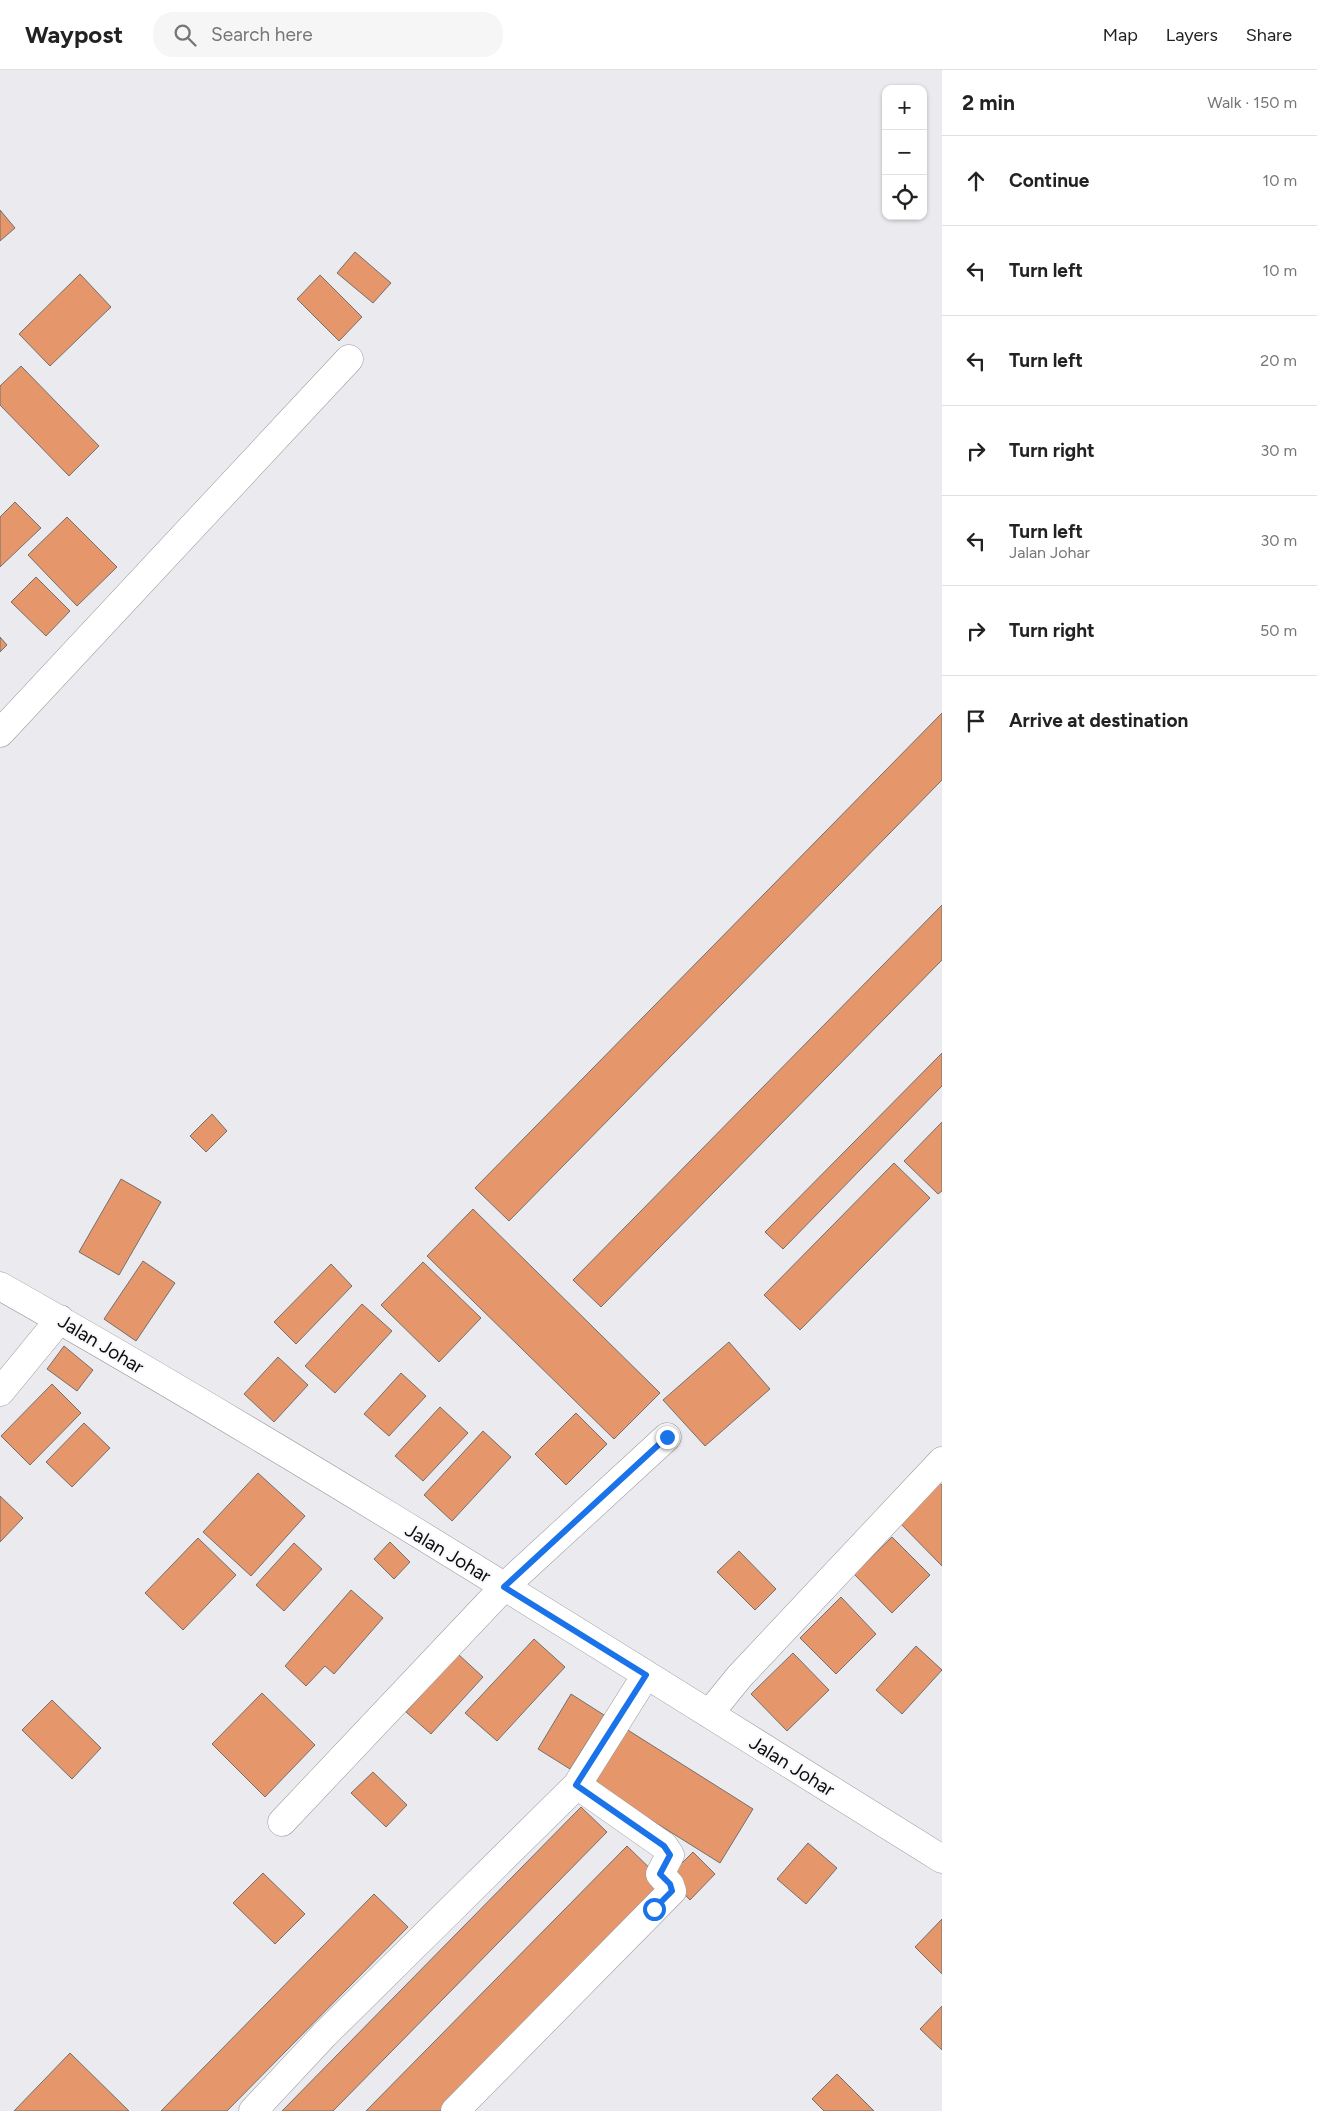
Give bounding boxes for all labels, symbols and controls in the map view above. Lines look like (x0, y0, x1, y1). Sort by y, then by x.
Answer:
search box (153, 12, 503, 57)
text: Waypost (25, 20, 123, 49)
icon: search (171, 21, 199, 49)
text: Search here (211, 23, 313, 46)
text: Map (1103, 24, 1138, 46)
text: Layers (1166, 24, 1218, 46)
text: Share (1246, 24, 1292, 46)
map controls (882, 85, 927, 220)
button: + (882, 85, 927, 130)
text: 2 min (962, 90, 1015, 115)
text: Walk · 150 m (1207, 93, 1297, 112)
button: − (882, 130, 927, 175)
icon: ahead (962, 167, 990, 195)
text: Continue (1009, 169, 1089, 192)
text: 10 m (1263, 171, 1297, 190)
button: locate (882, 175, 927, 220)
icon: left (962, 257, 990, 285)
text: Turn left (1009, 259, 1083, 282)
text: 10 m (1263, 261, 1297, 280)
icon: left (962, 347, 990, 375)
text: Turn left (1009, 349, 1083, 372)
text: 20 m (1260, 351, 1297, 370)
icon: right (962, 437, 990, 465)
text: Turn right (1009, 439, 1095, 462)
text: 30 m (1260, 441, 1297, 460)
text: Turn left (1009, 520, 1083, 543)
icon: left (962, 527, 990, 555)
text: 30 m (1260, 531, 1297, 550)
text: Jalan Johar (1009, 543, 1090, 562)
icon: right (962, 617, 990, 645)
text: Turn right (1009, 619, 1095, 642)
text: 50 m (1260, 621, 1297, 640)
icon: arrive (962, 707, 990, 735)
text: Arrive at destination (1009, 709, 1188, 732)
street label: Jalan Johar (54, 1309, 149, 1379)
route end (656, 1426, 679, 1449)
street label: Jalan Johar (401, 1518, 496, 1588)
street label: Jalan Johar (745, 1731, 839, 1802)
route start (643, 1898, 666, 1921)

